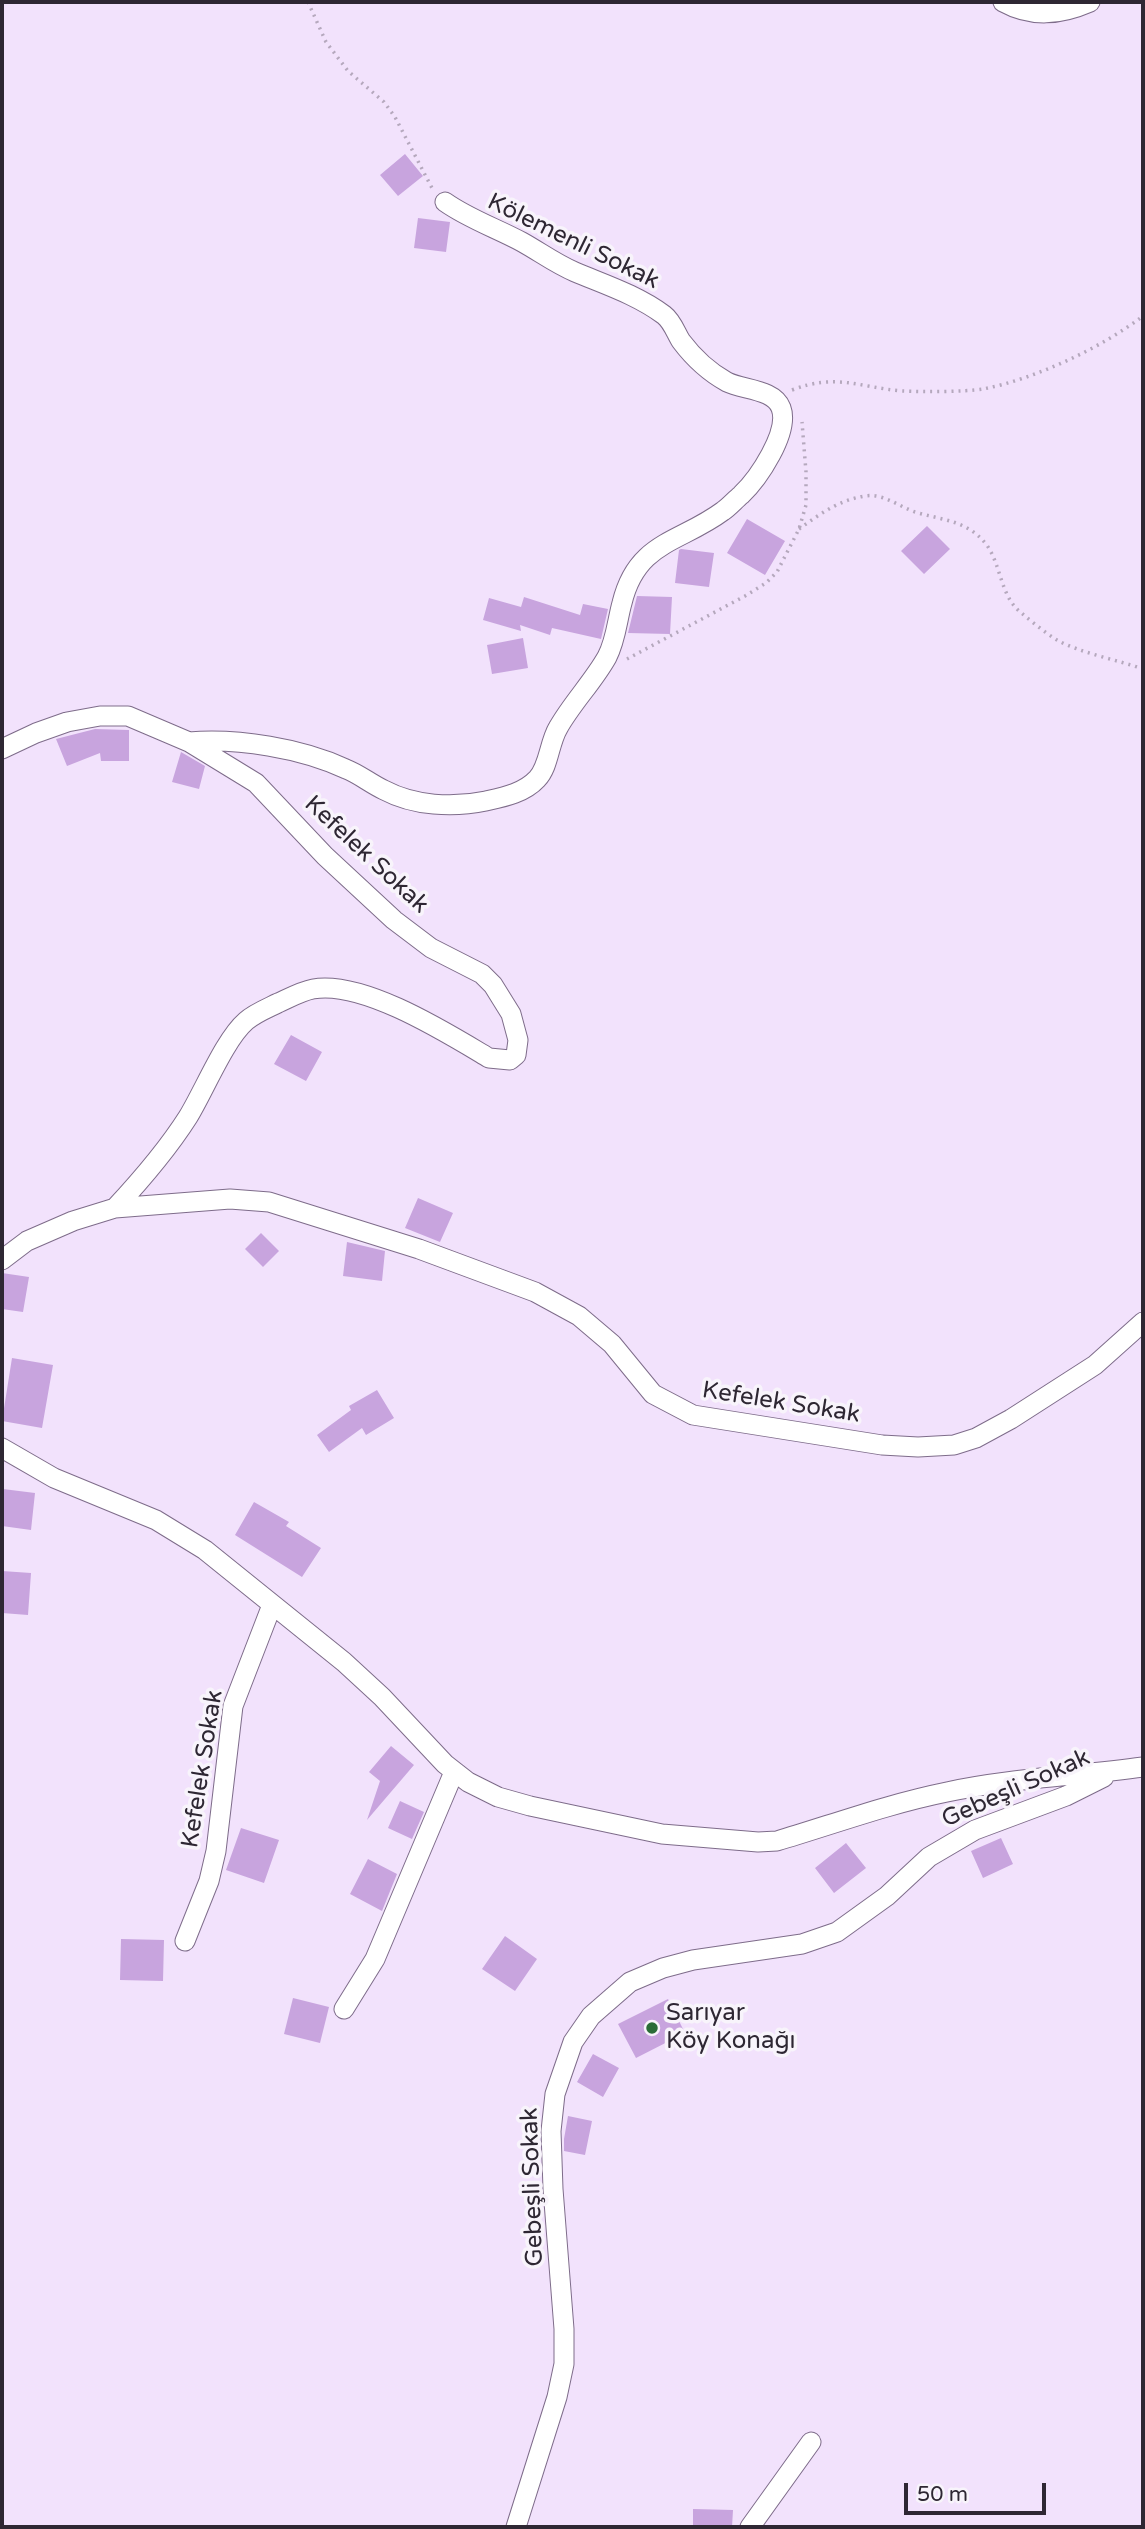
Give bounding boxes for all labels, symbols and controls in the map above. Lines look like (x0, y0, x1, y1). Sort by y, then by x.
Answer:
street label: Kölemenli Sokak (482, 188, 664, 296)
street label: Kefelek Sokak (298, 790, 434, 920)
street label: Kefelek Sokak (700, 1376, 862, 1430)
street label: Kefelek Sokak (176, 1688, 230, 1850)
street label: Gebeşli Sokak (938, 1744, 1094, 1834)
place label: Sarıyar Köy Konağı (666, 2000, 796, 2056)
marker: Sarıyar Köy Konağı (644, 2020, 660, 2036)
street label: Gebeşli Sokak (516, 2107, 550, 2267)
scale bar (907, 2470, 1049, 2514)
text: 50 m (917, 2482, 968, 2507)

